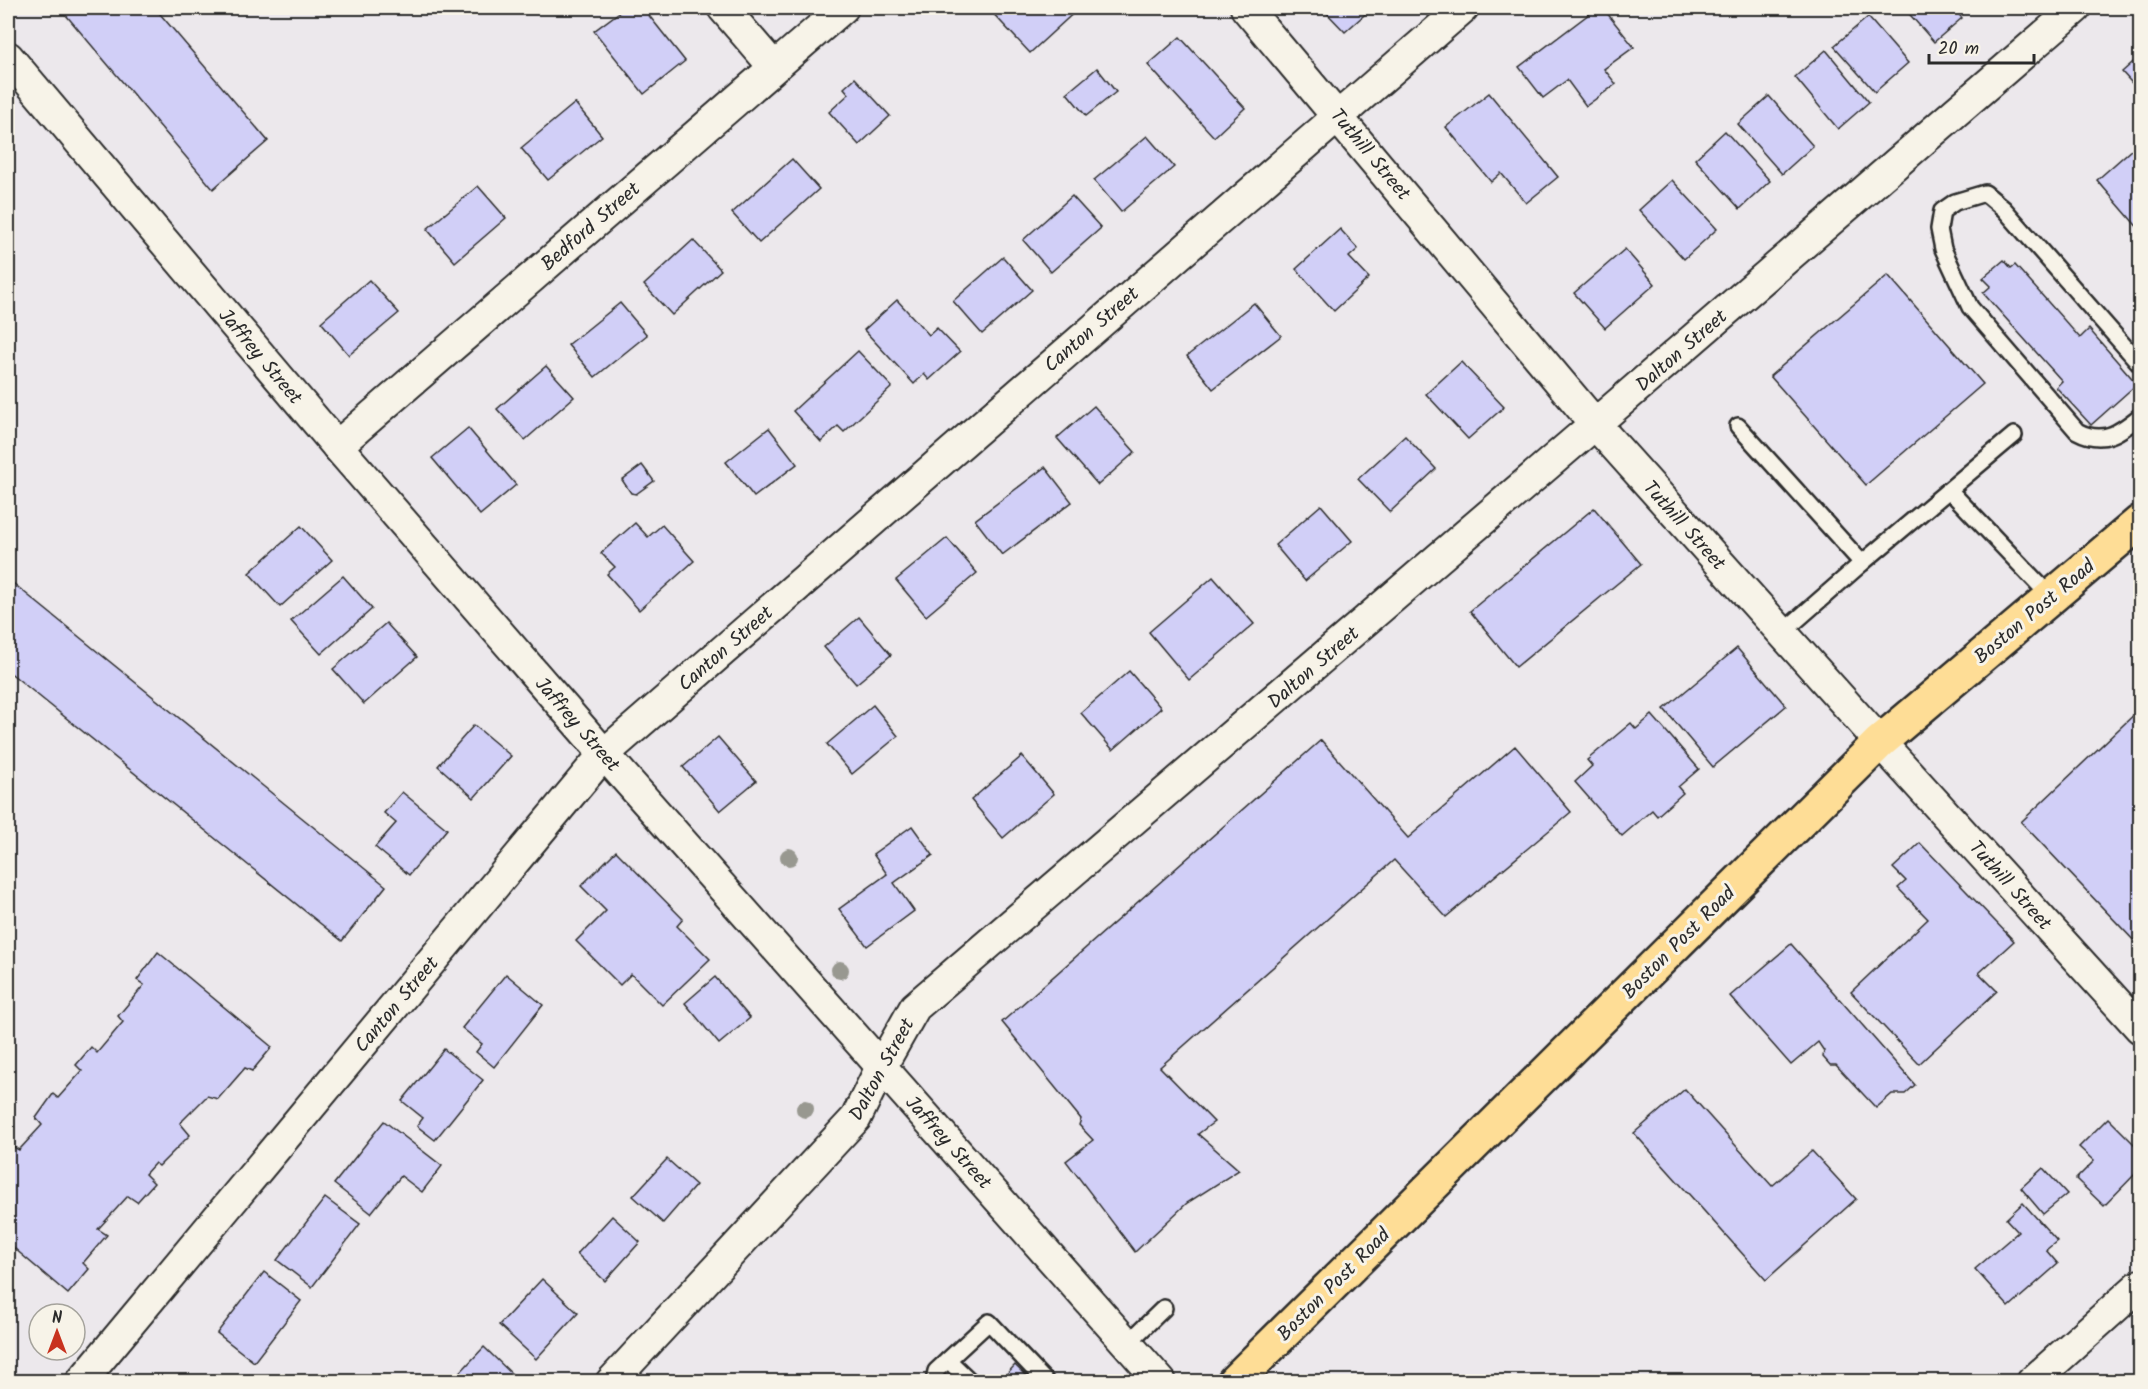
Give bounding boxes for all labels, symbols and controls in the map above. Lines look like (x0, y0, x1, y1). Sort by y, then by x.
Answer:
scale bar (1929, 27, 2034, 65)
text: 20 m (1938, 35, 1979, 64)
street label: Tuthill Street (1321, 102, 1418, 209)
street label: Bedford Street (534, 175, 649, 280)
street label: Canton Street (1037, 279, 1148, 381)
street label: Jaffrey Street (209, 302, 310, 413)
street label: Dalton Street (1629, 302, 1736, 401)
street label: Tuthill Street (1634, 474, 1733, 579)
street label: Boston Post Road (1968, 551, 2104, 673)
street label: Canton Street (671, 598, 782, 700)
street label: Dalton Street (1261, 619, 1368, 718)
street label: Jaffrey Street (526, 670, 627, 780)
street label: Tuthill Street (1960, 834, 2059, 939)
street label: Boston Post Road (1615, 878, 1745, 1008)
street label: Canton Street (347, 950, 448, 1061)
street label: Dalton Street (841, 1012, 924, 1127)
street label: Jaffrey Street (896, 1089, 999, 1198)
street label: Boston Post Road (1270, 1220, 1400, 1350)
north arrow (27, 1302, 87, 1362)
text: N (52, 1306, 62, 1331)

